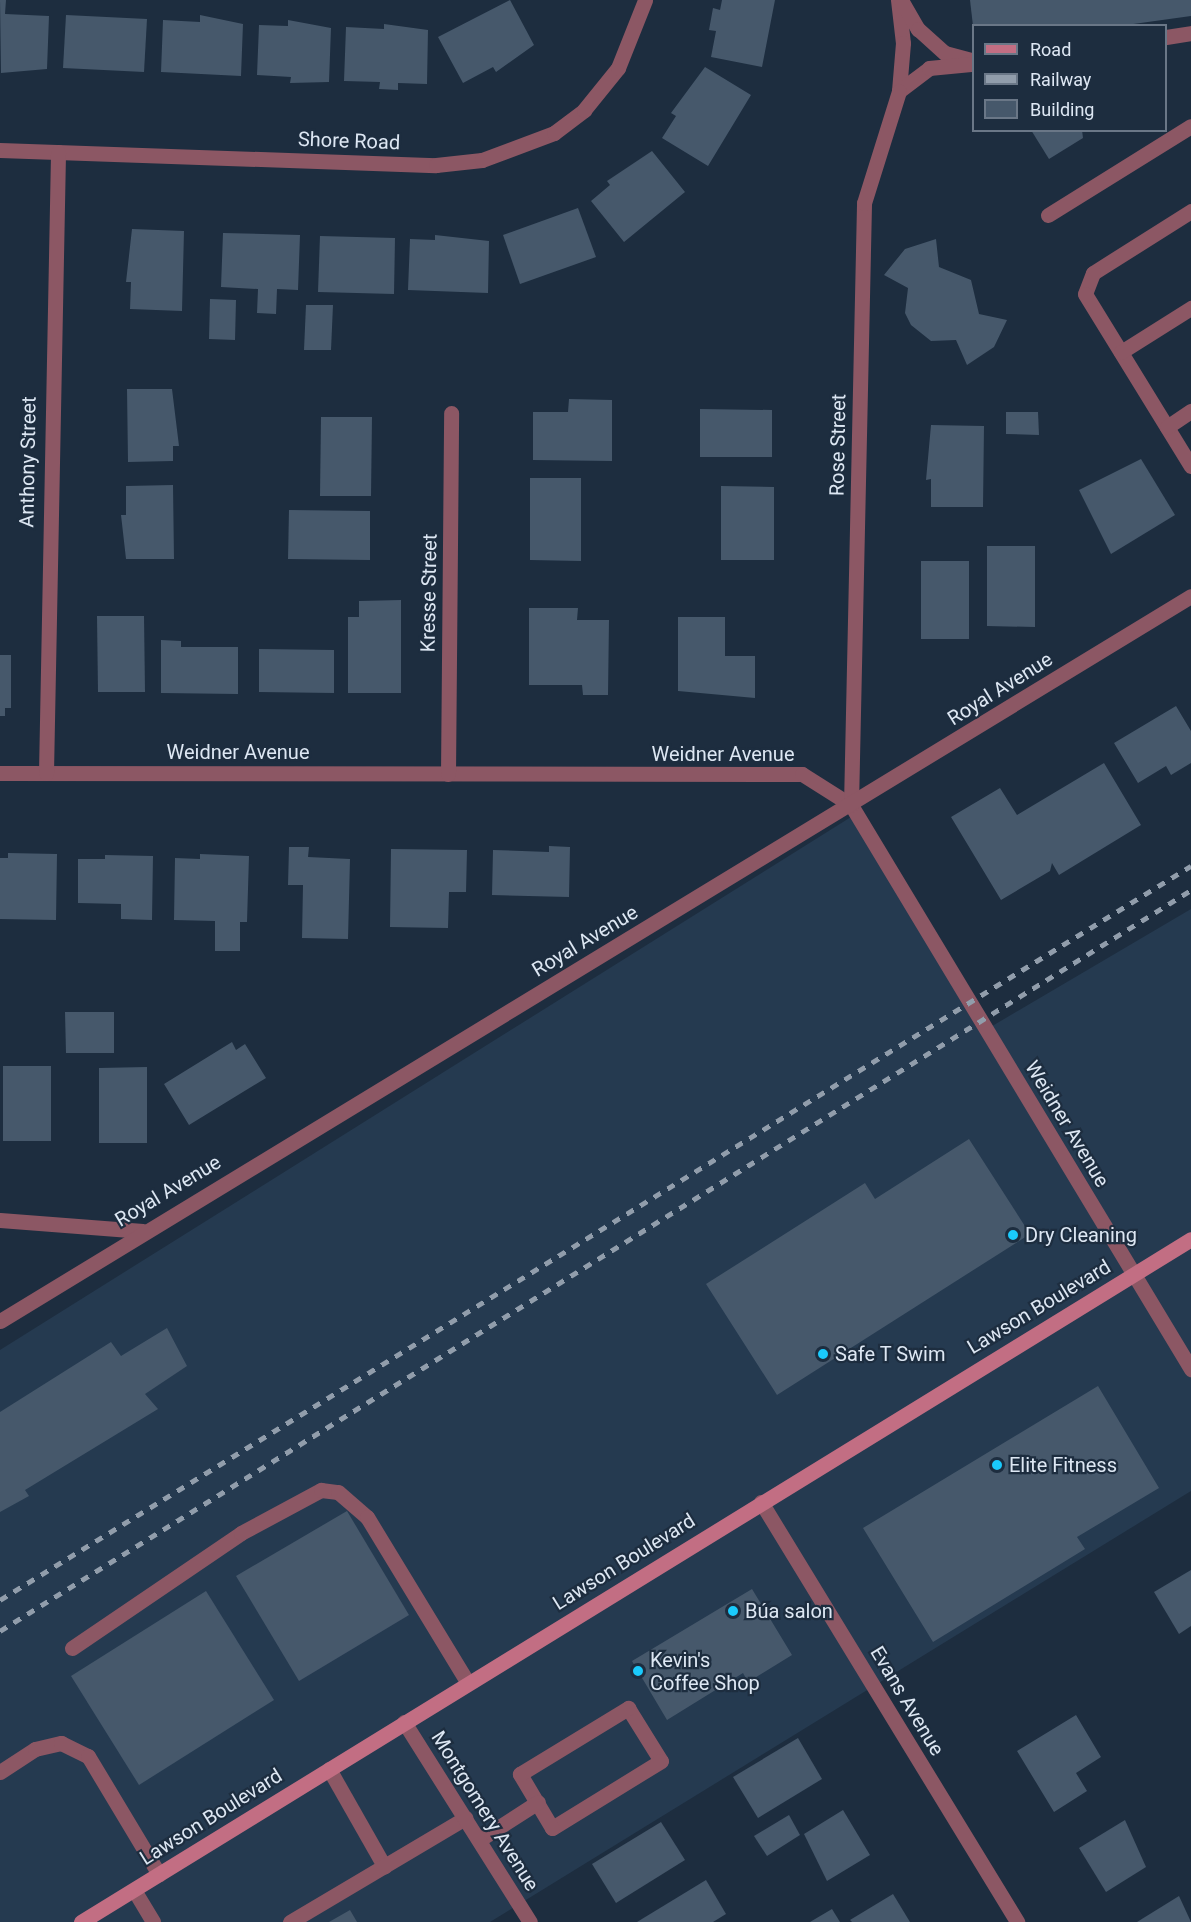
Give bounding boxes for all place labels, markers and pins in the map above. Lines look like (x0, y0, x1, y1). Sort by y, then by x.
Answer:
place label: Dry Cleaning (1025, 1223, 1137, 1247)
marker: Dry Cleaning (1006, 1228, 1020, 1242)
place label: Safe T Swim (835, 1342, 946, 1366)
marker: Safe T Swim (816, 1347, 830, 1361)
place label: Elite Fitness (1009, 1453, 1117, 1477)
marker: Elite Fitness (990, 1458, 1004, 1472)
place label: Búa salon (745, 1599, 833, 1623)
marker: Búa salon (726, 1604, 740, 1618)
place label: Kevin's Coffee Shop (650, 1648, 760, 1695)
marker: Kevin's Coffee Shop (631, 1664, 645, 1678)

